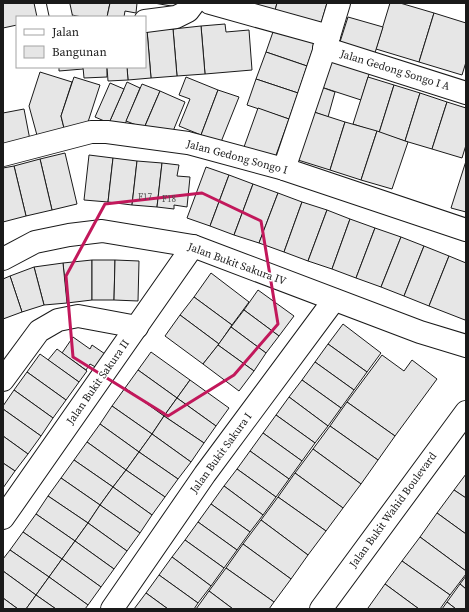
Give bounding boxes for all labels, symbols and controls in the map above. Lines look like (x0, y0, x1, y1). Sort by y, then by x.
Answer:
legend (16, 16, 146, 68)
text: Jalan (51, 24, 79, 40)
text: Bangunan (52, 44, 107, 60)
street label: Jalan Gedong Songo I A (337, 46, 452, 94)
street label: Jalan Gedong Songo I (184, 136, 289, 178)
house number: F17 (138, 191, 153, 203)
house number: F18 (162, 193, 177, 205)
street label: Jalan Bukit Sakura IV (185, 239, 289, 289)
street label: Jalan Bukit Sakura II (62, 337, 133, 428)
street label: Jalan Bukit Sakura I (186, 410, 255, 497)
street label: Jalan Bukit Wahid Boulevard (345, 449, 440, 572)

